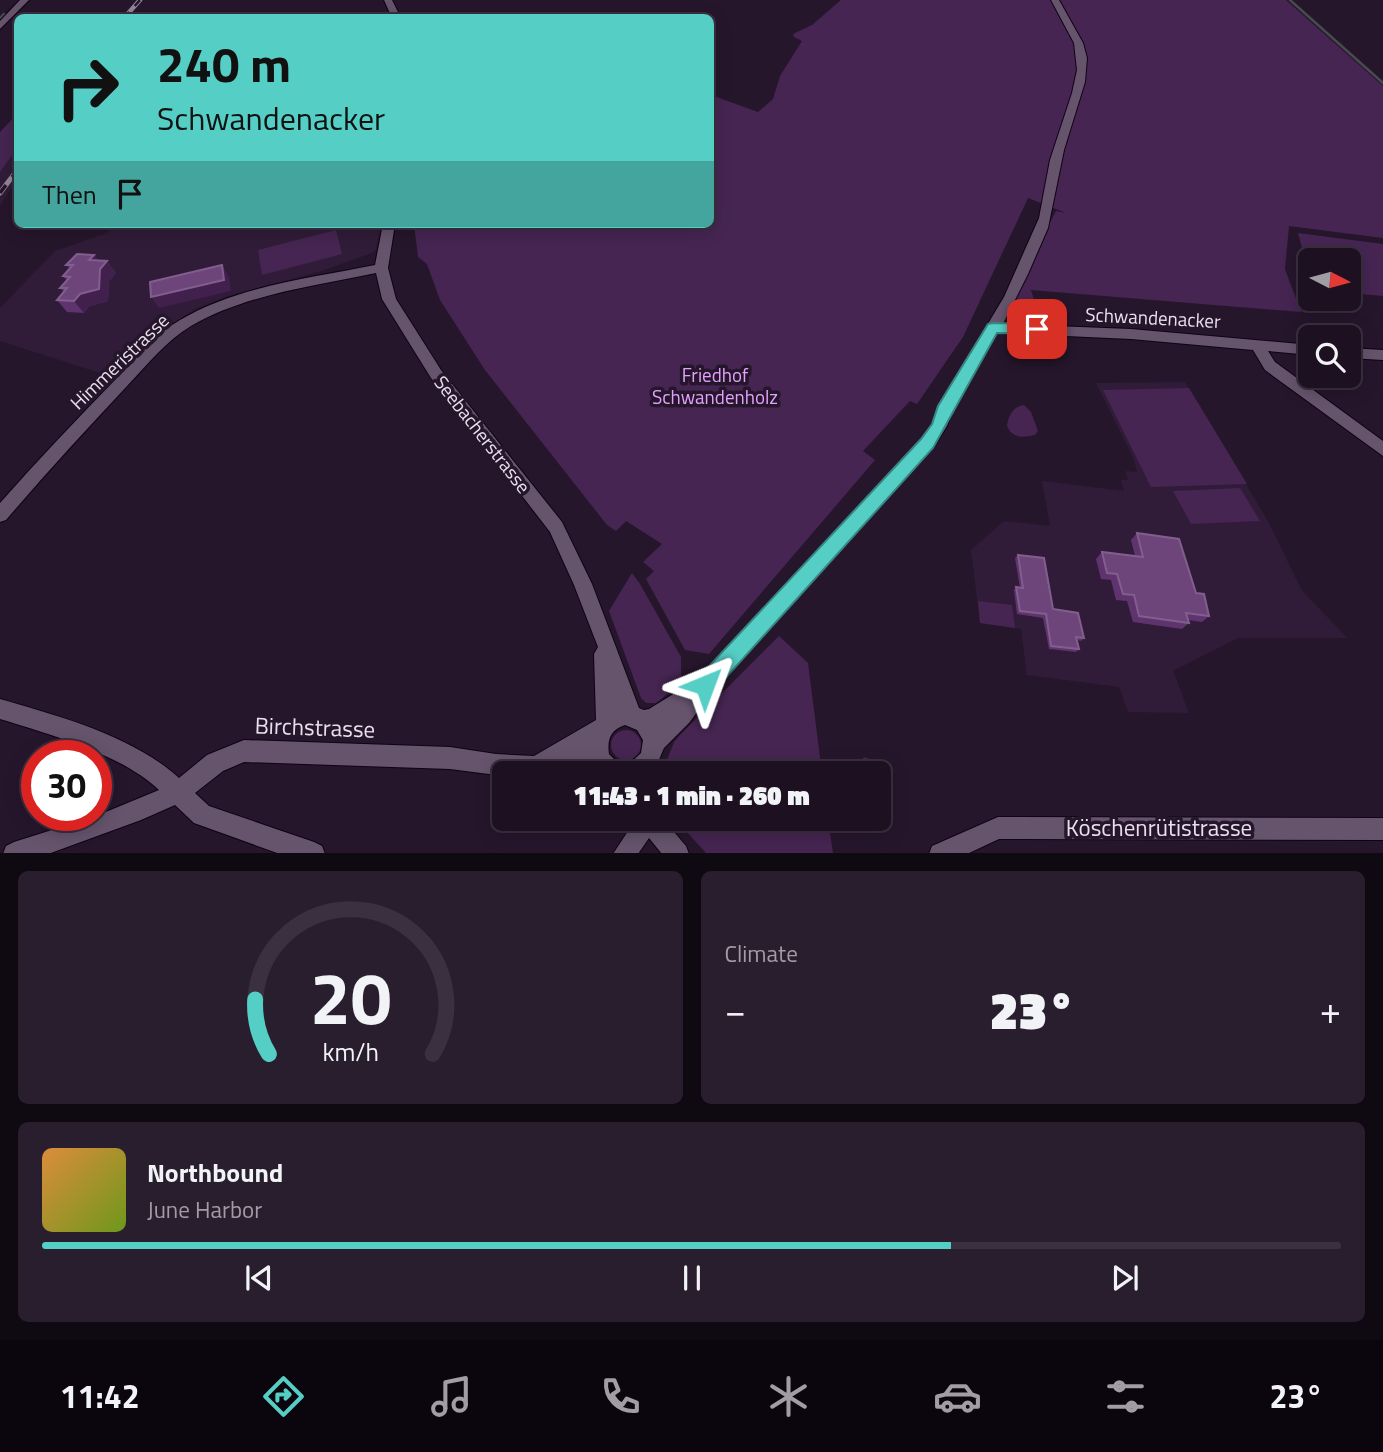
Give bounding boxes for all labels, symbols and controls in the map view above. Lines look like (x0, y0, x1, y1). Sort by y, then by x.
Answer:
text: 240 m (157, 26, 291, 101)
icon: right (42, 42, 133, 133)
text: Schwandenacker (157, 94, 385, 142)
text: Then (42, 175, 97, 214)
icon: arrive (111, 175, 149, 213)
north arrow (1298, 248, 1362, 312)
map controls (1298, 248, 1361, 388)
pin (1007, 299, 1067, 359)
street label: Schwandenacker (1085, 299, 1222, 335)
street label: Himmeristrasse (63, 306, 175, 416)
icon: arrive (1018, 310, 1056, 348)
button: search (1298, 325, 1361, 388)
park label: Friedhof Schwandenholz (652, 360, 778, 411)
street label: Seebacherstrasse (428, 369, 538, 499)
position arrow (668, 648, 742, 722)
street label: Birchstrasse (254, 707, 376, 747)
speed limit sign: 30 (21, 740, 112, 831)
text: 11:43 · 1 min · 260 m (573, 776, 810, 815)
street label: Köschenrütistrasse (1066, 810, 1252, 845)
text: Climate (725, 936, 798, 971)
text: 20 (309, 942, 391, 1052)
text: 23° (990, 970, 1076, 1049)
text: − (725, 981, 746, 1039)
text: + (1320, 981, 1341, 1039)
text: km/h (322, 1032, 379, 1070)
text: Northbound (147, 1153, 283, 1192)
text: June Harbor (147, 1192, 262, 1227)
icon: previous (240, 1259, 278, 1297)
icon: pause (673, 1259, 711, 1297)
icon: next (1106, 1259, 1144, 1297)
text: 11:42 (60, 1372, 140, 1420)
icon: directions (259, 1372, 308, 1421)
icon: music (427, 1372, 476, 1421)
icon: phone (596, 1372, 645, 1421)
icon: climate (764, 1372, 813, 1421)
icon: car (933, 1372, 982, 1421)
icon: filters (1101, 1372, 1150, 1421)
text: 23° (1269, 1372, 1323, 1420)

